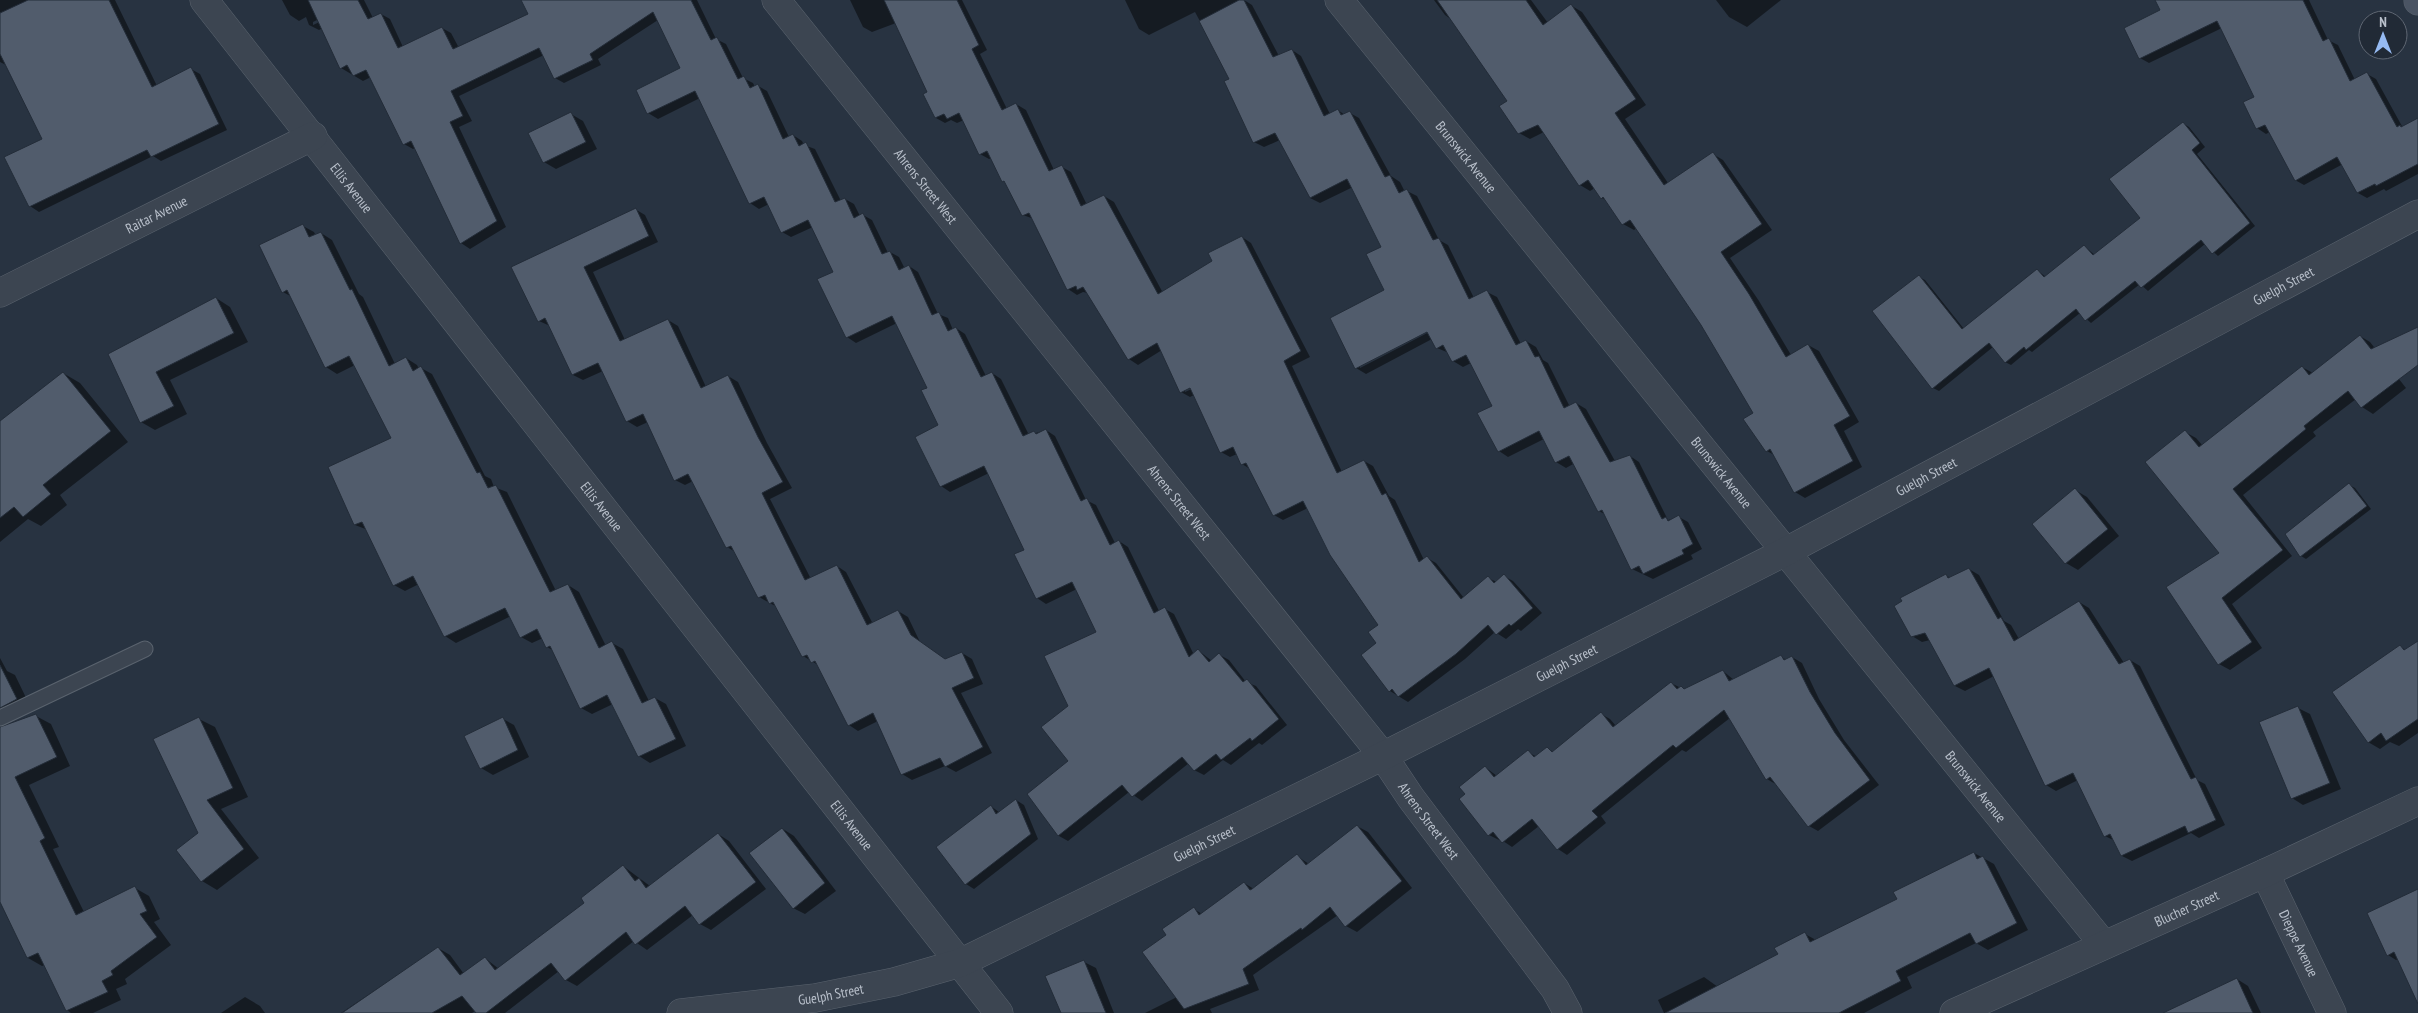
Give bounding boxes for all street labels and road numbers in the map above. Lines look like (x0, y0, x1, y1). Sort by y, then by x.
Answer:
street label: Brunswick Avenue (1432, 118, 1501, 197)
street label: Ahrens Street West (890, 145, 961, 228)
street label: Ellis Avenue (326, 159, 377, 217)
street label: Raitar Avenue (123, 191, 190, 238)
street label: Guelph Street (2250, 262, 2317, 309)
street label: Brunswick Avenue (1687, 433, 1756, 512)
street label: Guelph Street (1893, 453, 1960, 500)
street label: Ahrens Street West (1144, 461, 1215, 544)
street label: Ellis Avenue (576, 478, 627, 535)
street label: Guelph Street (1533, 640, 1600, 686)
street label: Brunswick Avenue (1941, 747, 2010, 826)
street label: Ahrens Street West (1394, 779, 1463, 863)
street label: Ellis Avenue (827, 797, 877, 854)
street label: Guelph Street (1170, 821, 1238, 866)
street label: Blucher Street (2151, 886, 2222, 931)
street label: Dieppe Avenue (2275, 907, 2322, 980)
street label: Guelph Street (797, 979, 865, 1009)

